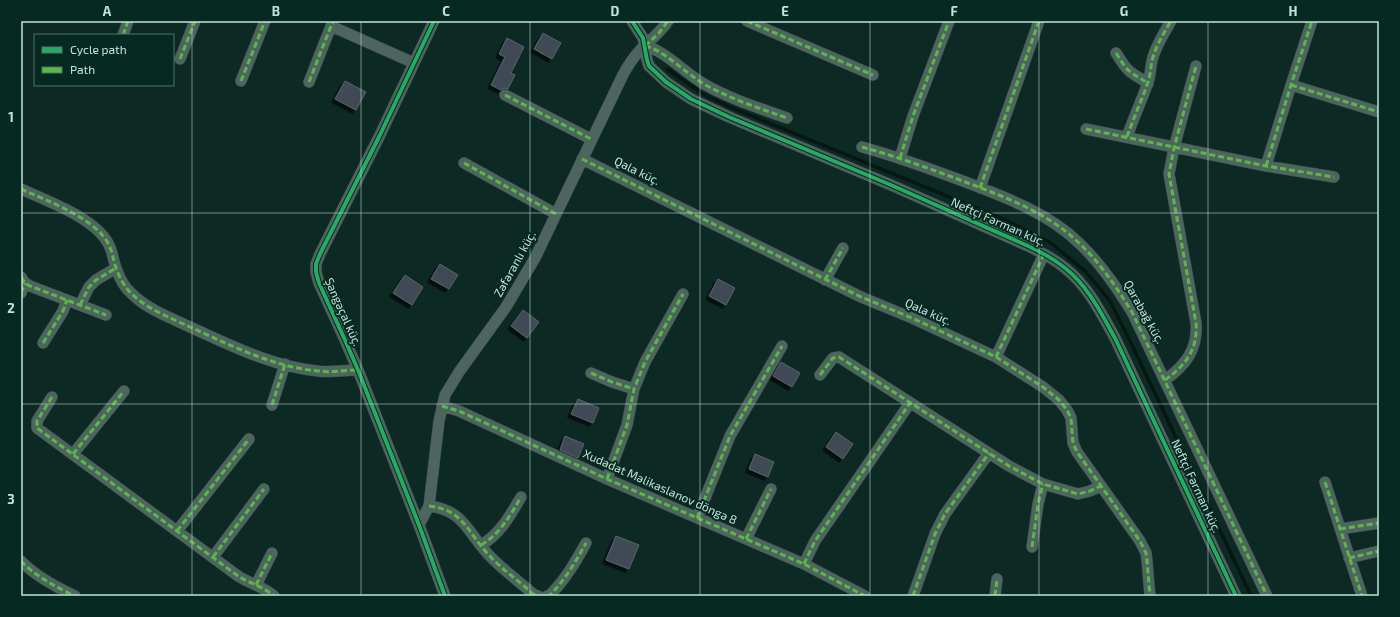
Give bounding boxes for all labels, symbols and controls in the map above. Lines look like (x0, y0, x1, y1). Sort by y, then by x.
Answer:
text: A (103, 3, 112, 19)
text: B (272, 3, 280, 19)
text: C (442, 3, 450, 19)
text: D (611, 3, 620, 19)
text: E (781, 3, 789, 19)
text: F (950, 3, 958, 19)
text: G (1120, 3, 1128, 19)
text: H (1289, 3, 1298, 19)
legend (34, 34, 174, 86)
text: Cycle path (70, 42, 127, 56)
text: Path (70, 62, 95, 76)
text: 1 (8, 109, 14, 125)
street label: Qala küç. (612, 153, 663, 188)
street label: Neftçi Fərman küç. (949, 194, 1048, 249)
street label: Zəfəranlı küç. (490, 228, 539, 299)
street label: Şəngəçal küç. (321, 275, 365, 349)
street label: Qarabağ küç. (1121, 277, 1168, 346)
street label: Qala küç. (903, 295, 954, 328)
text: 2 (7, 300, 15, 316)
street label: Neftçi Fərman küç. (1168, 437, 1225, 535)
street label: Xudadat Məlikaslanov döngə 8 (581, 446, 740, 526)
text: 3 (7, 491, 15, 507)

